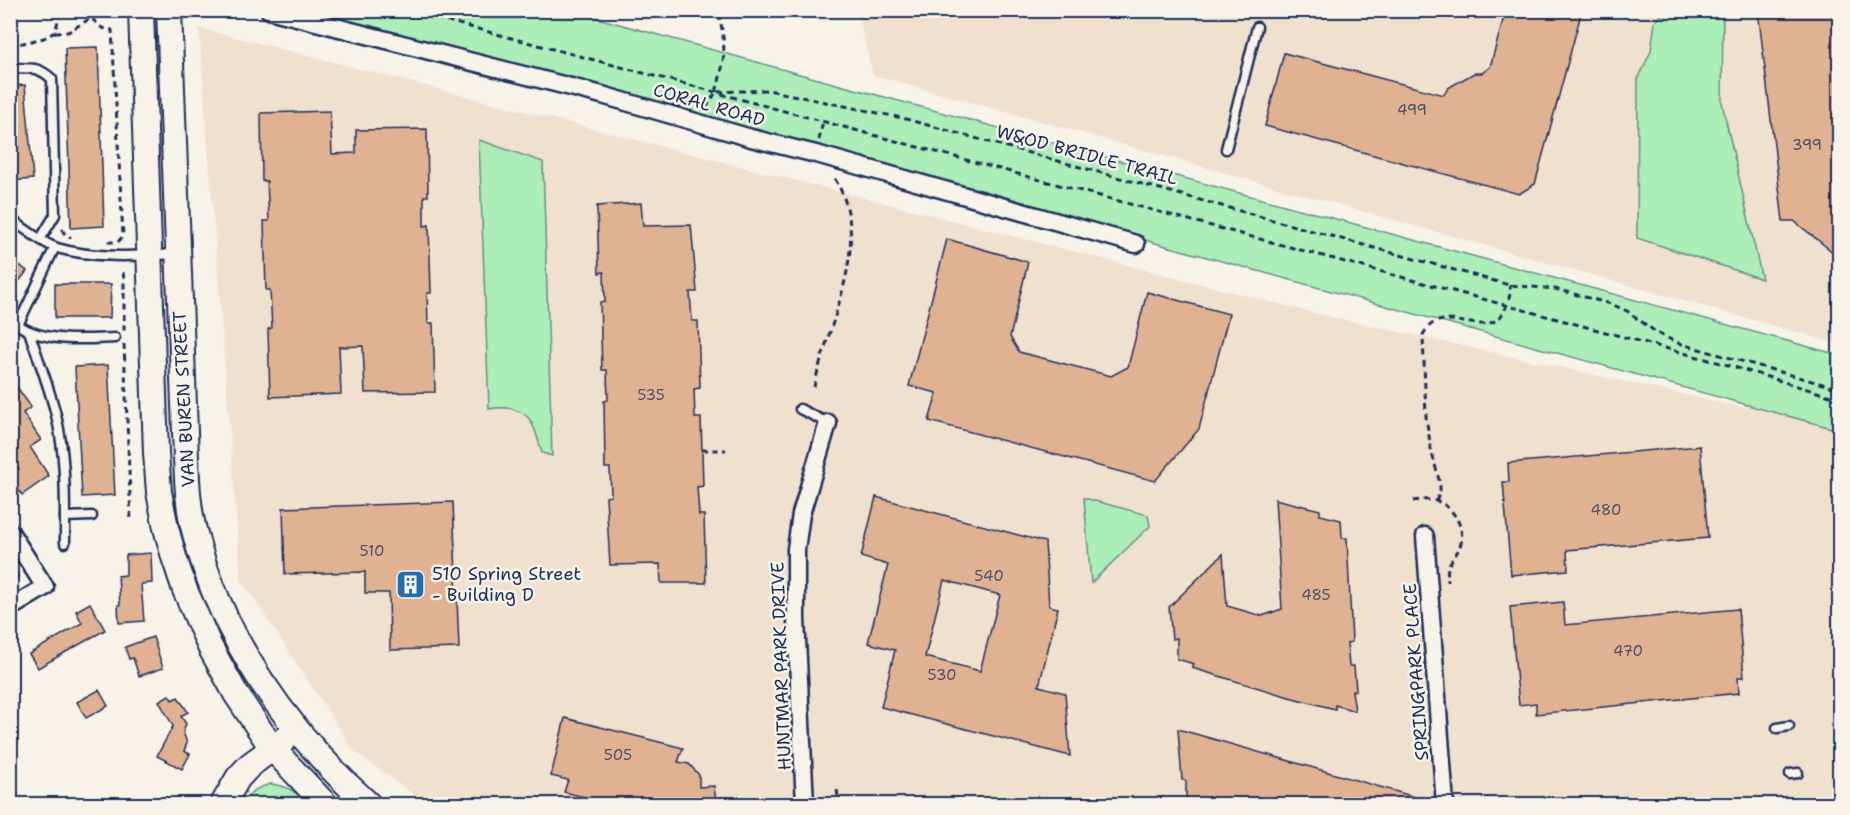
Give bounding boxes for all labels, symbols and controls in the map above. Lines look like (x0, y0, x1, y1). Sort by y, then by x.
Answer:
street label: CORAL ROAD (650, 78, 768, 132)
house number: 499 (1397, 100, 1427, 120)
street label: W&OD BRIDLE TRAIL (994, 119, 1180, 191)
house number: 399 (1792, 135, 1822, 155)
street label: VAN BUREN STREET (167, 310, 201, 488)
house number: 535 (637, 385, 665, 405)
house number: 480 (1591, 500, 1621, 520)
house number: 510 (360, 541, 384, 561)
street label: HUNTMAR PARK DRIVE (765, 561, 797, 771)
place label: 510 Spring Street - Building D (432, 562, 581, 607)
house number: 540 (974, 566, 1004, 586)
building icon: 510 Spring Street - Building D (395, 568, 427, 600)
street label: SPRINGPARK PLACE (1398, 582, 1434, 762)
house number: 485 (1301, 585, 1331, 605)
house number: 470 (1613, 641, 1643, 661)
house number: 530 (927, 665, 957, 685)
house number: 505 (604, 745, 632, 765)

